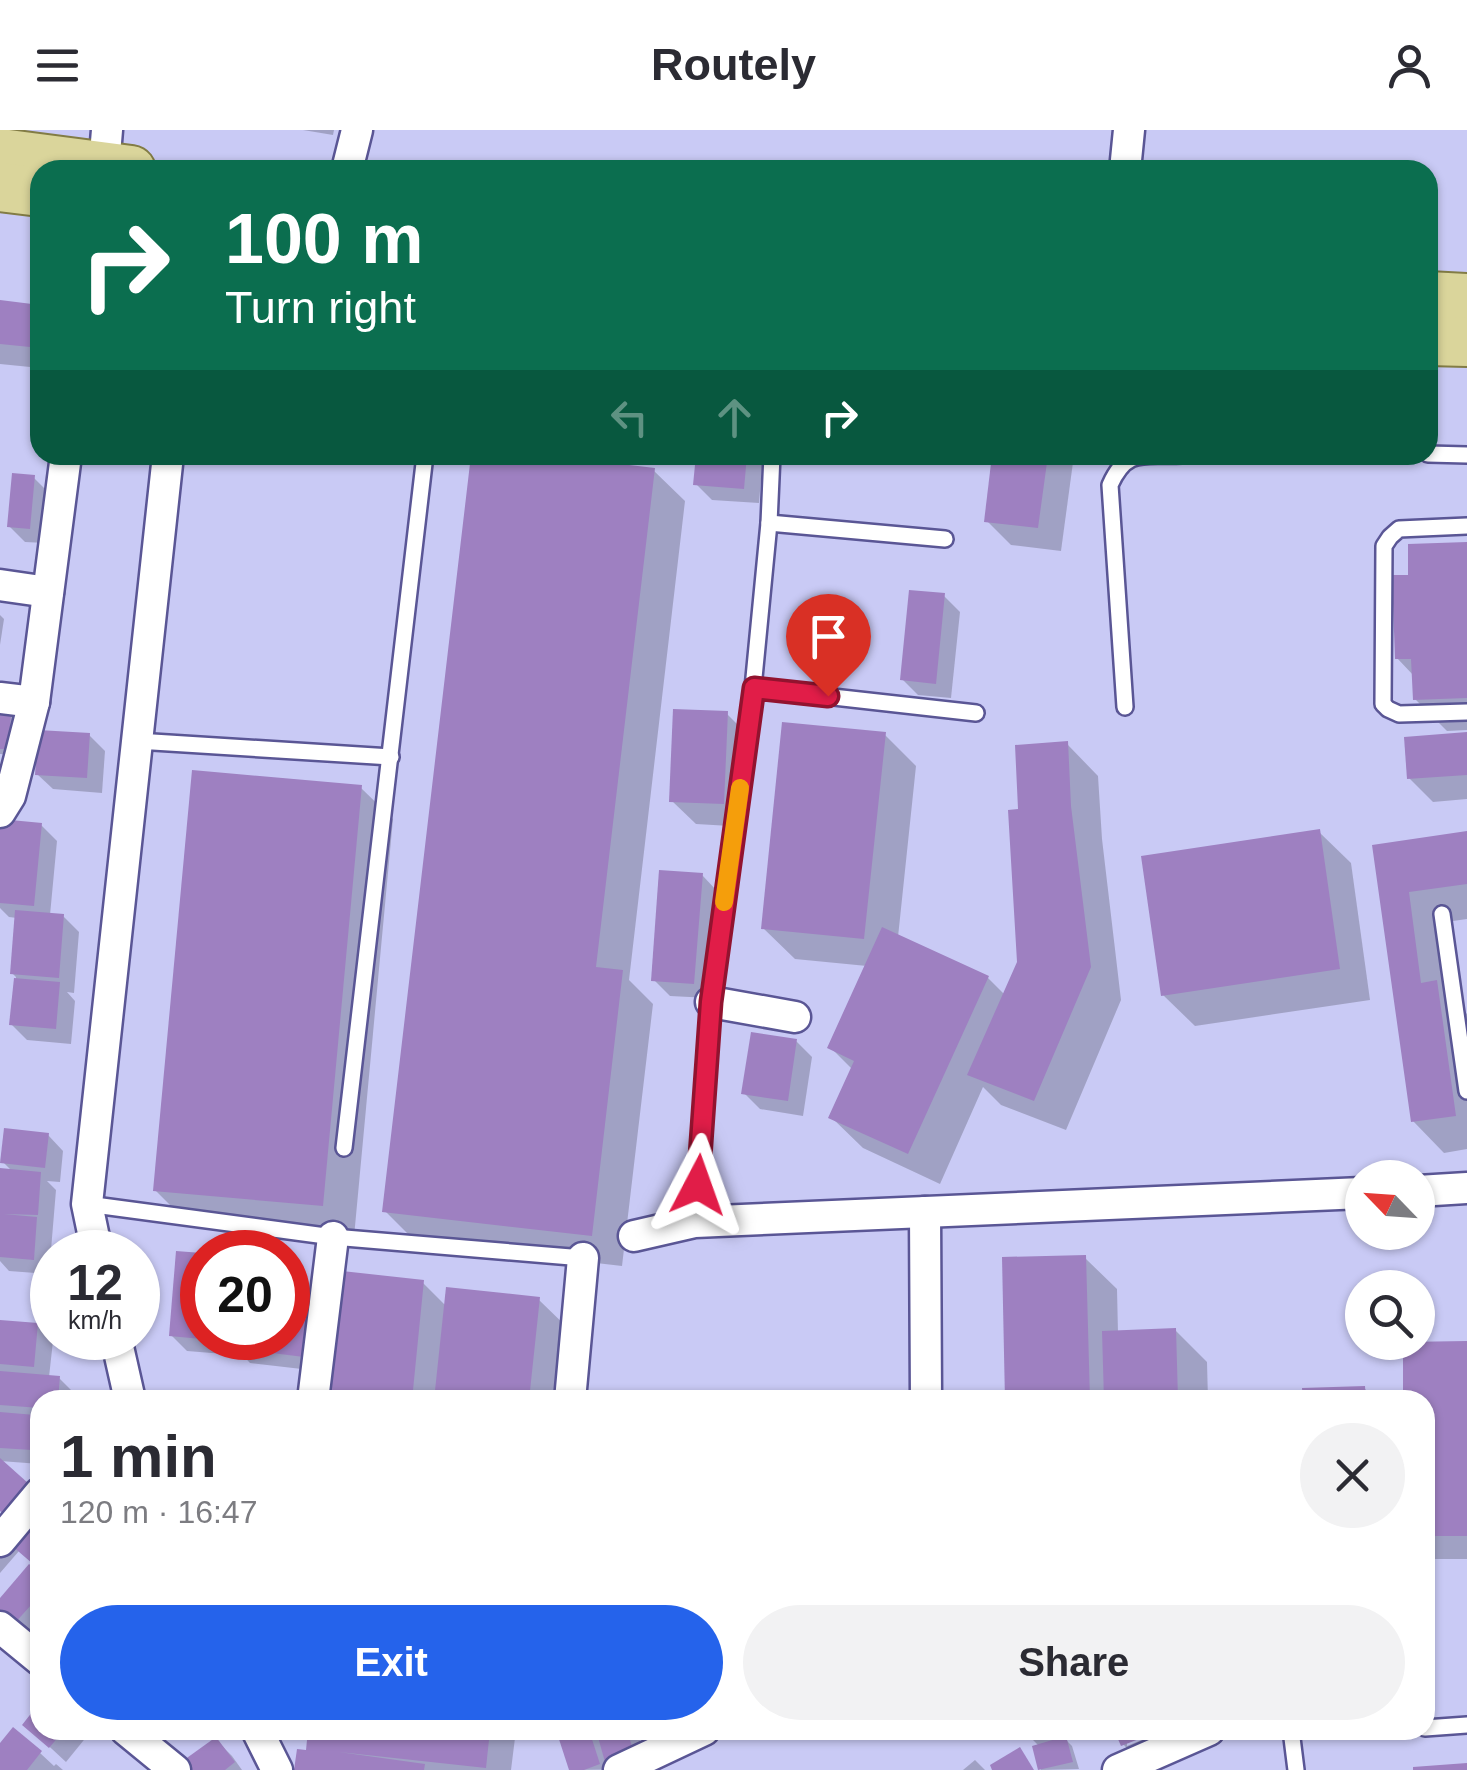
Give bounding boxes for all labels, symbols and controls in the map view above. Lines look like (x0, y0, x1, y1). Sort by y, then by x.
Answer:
icon: menu (30, 38, 85, 93)
icon: person (1382, 38, 1437, 93)
text: Routely (651, 39, 816, 90)
icon: right (60, 200, 190, 330)
text: 100 m (225, 200, 423, 278)
text: Turn right (225, 282, 416, 333)
icon: left (602, 390, 657, 445)
icon: ahead (707, 390, 762, 445)
icon: right (812, 390, 867, 445)
pin (786, 594, 871, 697)
icon: arrive (801, 609, 856, 664)
position arrow (646, 1133, 750, 1237)
north arrow (1345, 1160, 1435, 1250)
map controls (1345, 1160, 1435, 1360)
speed limit sign: 20 (180, 1230, 310, 1360)
text: 12 (67, 1255, 123, 1311)
button: search (1345, 1270, 1435, 1360)
text: km/h (68, 1306, 122, 1334)
text: 1 min (60, 1423, 217, 1490)
button: close (1300, 1423, 1405, 1528)
text: 120 m · 16:47 (60, 1494, 257, 1530)
button: Exit (60, 1605, 723, 1720)
button: Share (743, 1605, 1405, 1720)

